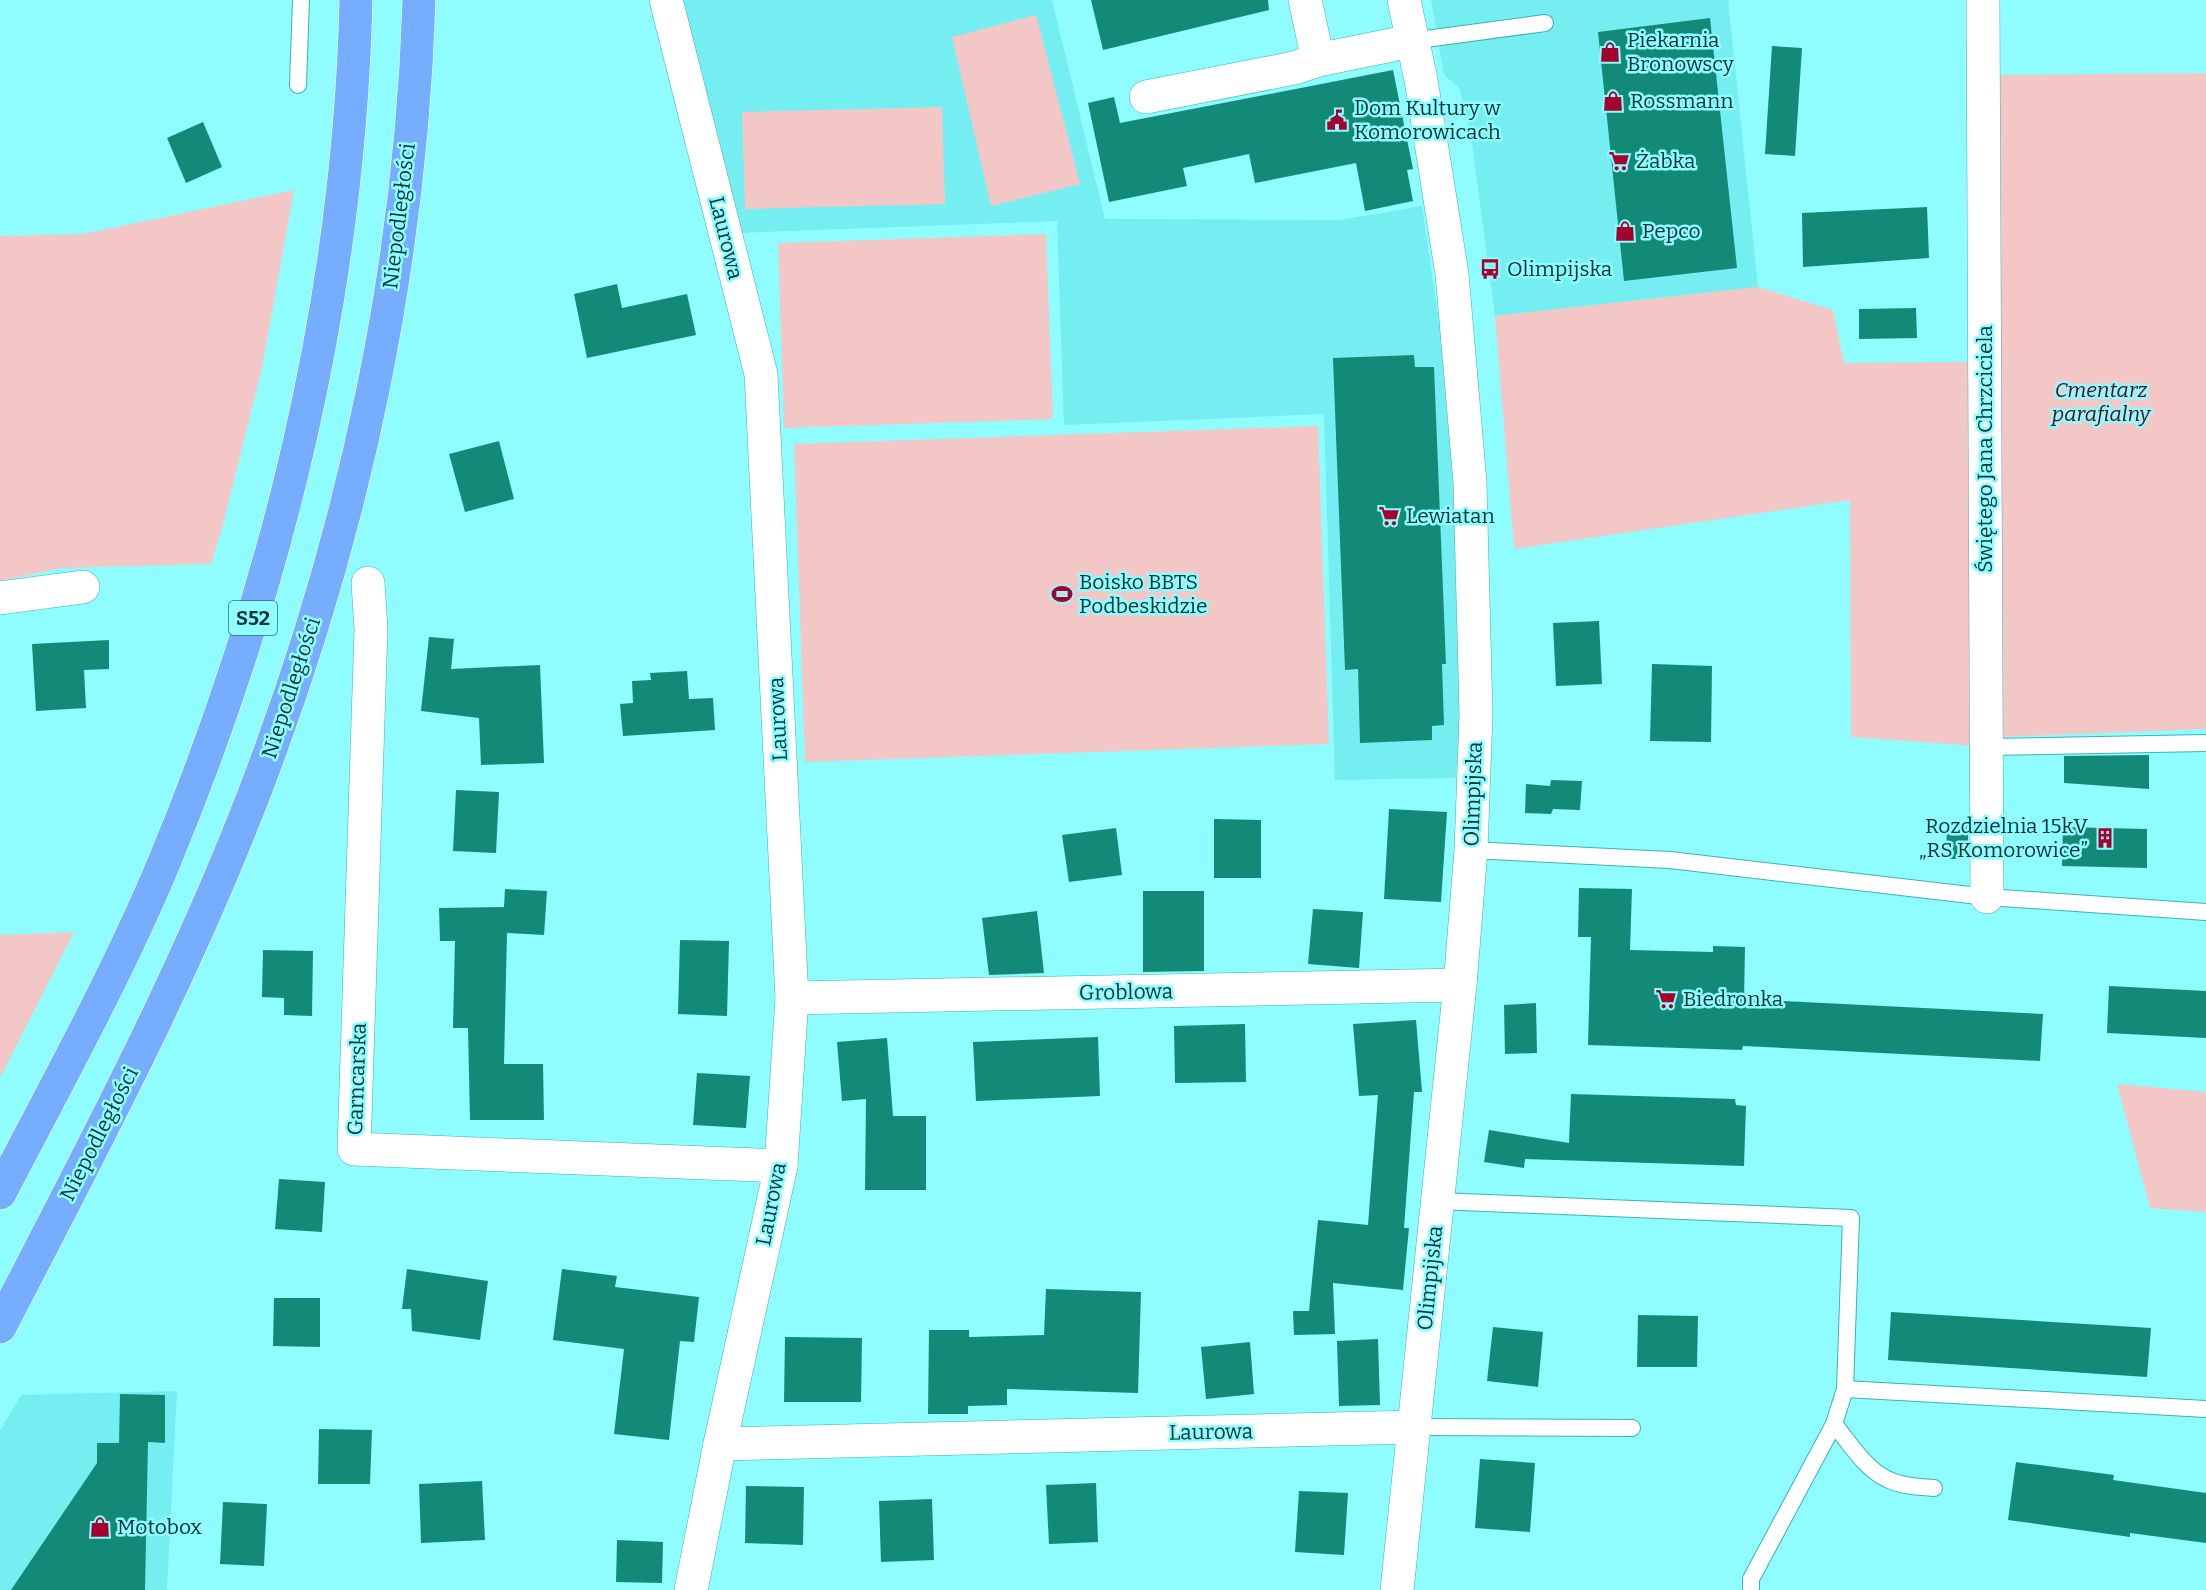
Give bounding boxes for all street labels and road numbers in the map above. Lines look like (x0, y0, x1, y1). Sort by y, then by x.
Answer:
street label: Niepodległości (377, 142, 421, 290)
street label: Laurowa (703, 194, 749, 282)
street label: Świętego Jana Chrzciciela (1972, 325, 1998, 573)
road number: S52 (229, 601, 277, 635)
street label: Niepodległości (256, 614, 326, 762)
street label: Laurowa (763, 676, 793, 762)
street label: Olimpijska (1458, 740, 1488, 847)
street label: Groblowa (1079, 978, 1174, 1006)
street label: Garncarska (342, 1022, 372, 1136)
street label: Niepodległości (54, 1063, 144, 1205)
street label: Laurowa (750, 1160, 792, 1248)
street label: Olimpijska (1412, 1224, 1448, 1332)
street label: Laurowa (1169, 1418, 1254, 1446)

